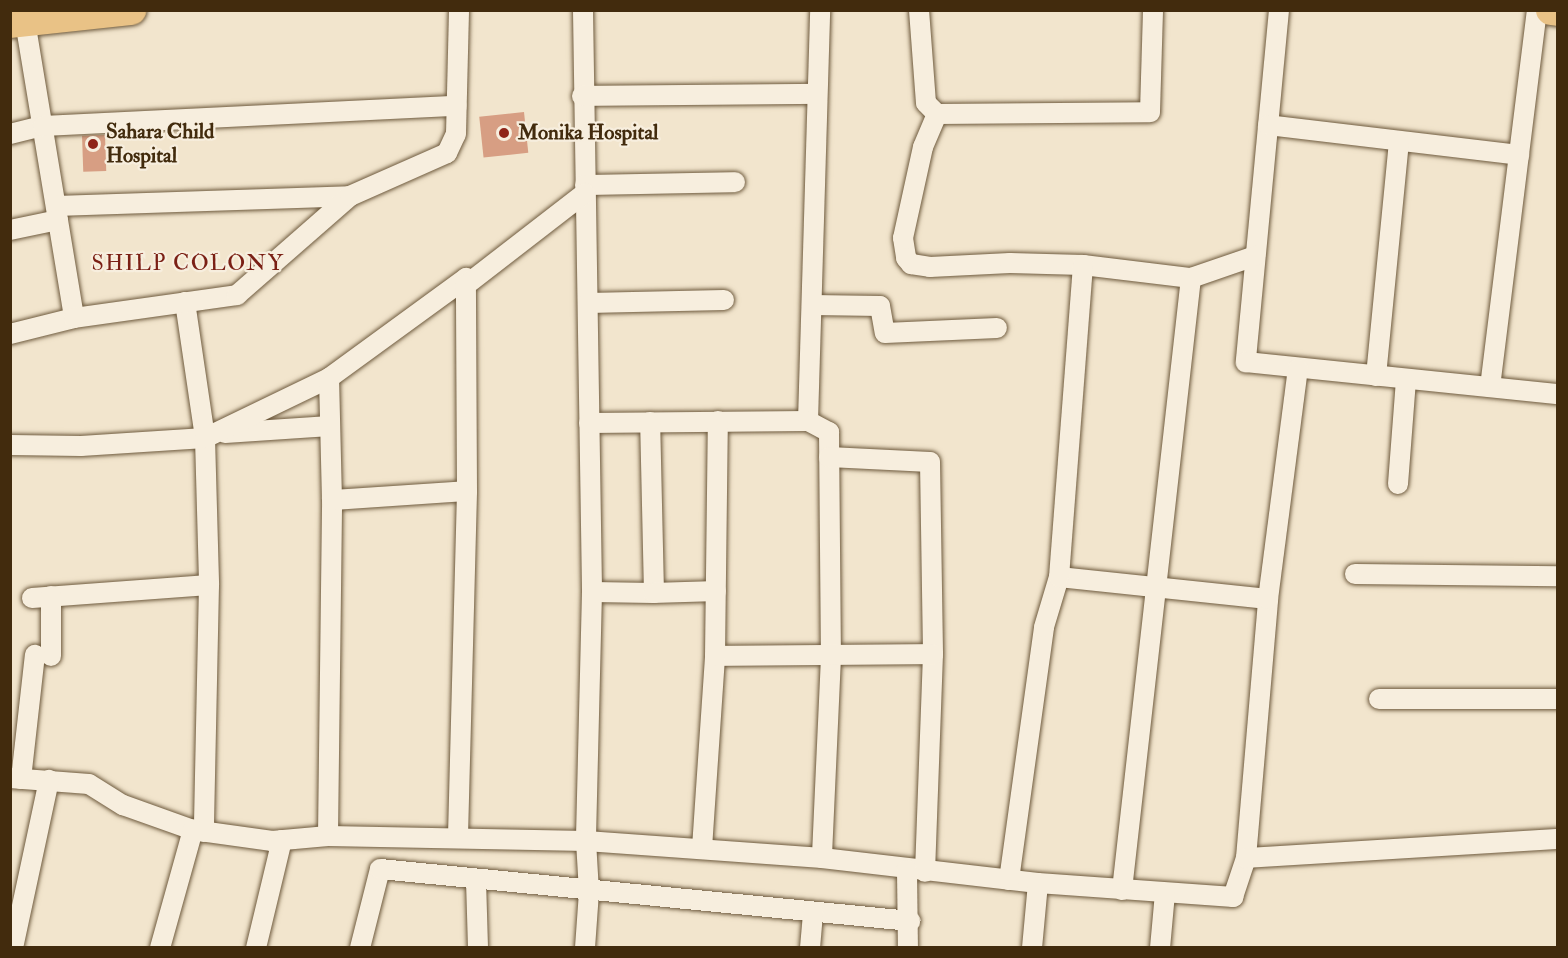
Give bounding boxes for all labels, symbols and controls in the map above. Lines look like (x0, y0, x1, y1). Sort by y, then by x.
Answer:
place label: Sahara Child Hospital (106, 119, 214, 169)
place label: Monika Hospital (518, 120, 658, 146)
marker: Monika Hospital (495, 124, 513, 142)
marker: Sahara Child Hospital (84, 135, 102, 153)
district label: SHILP COLONY (91, 251, 285, 277)

